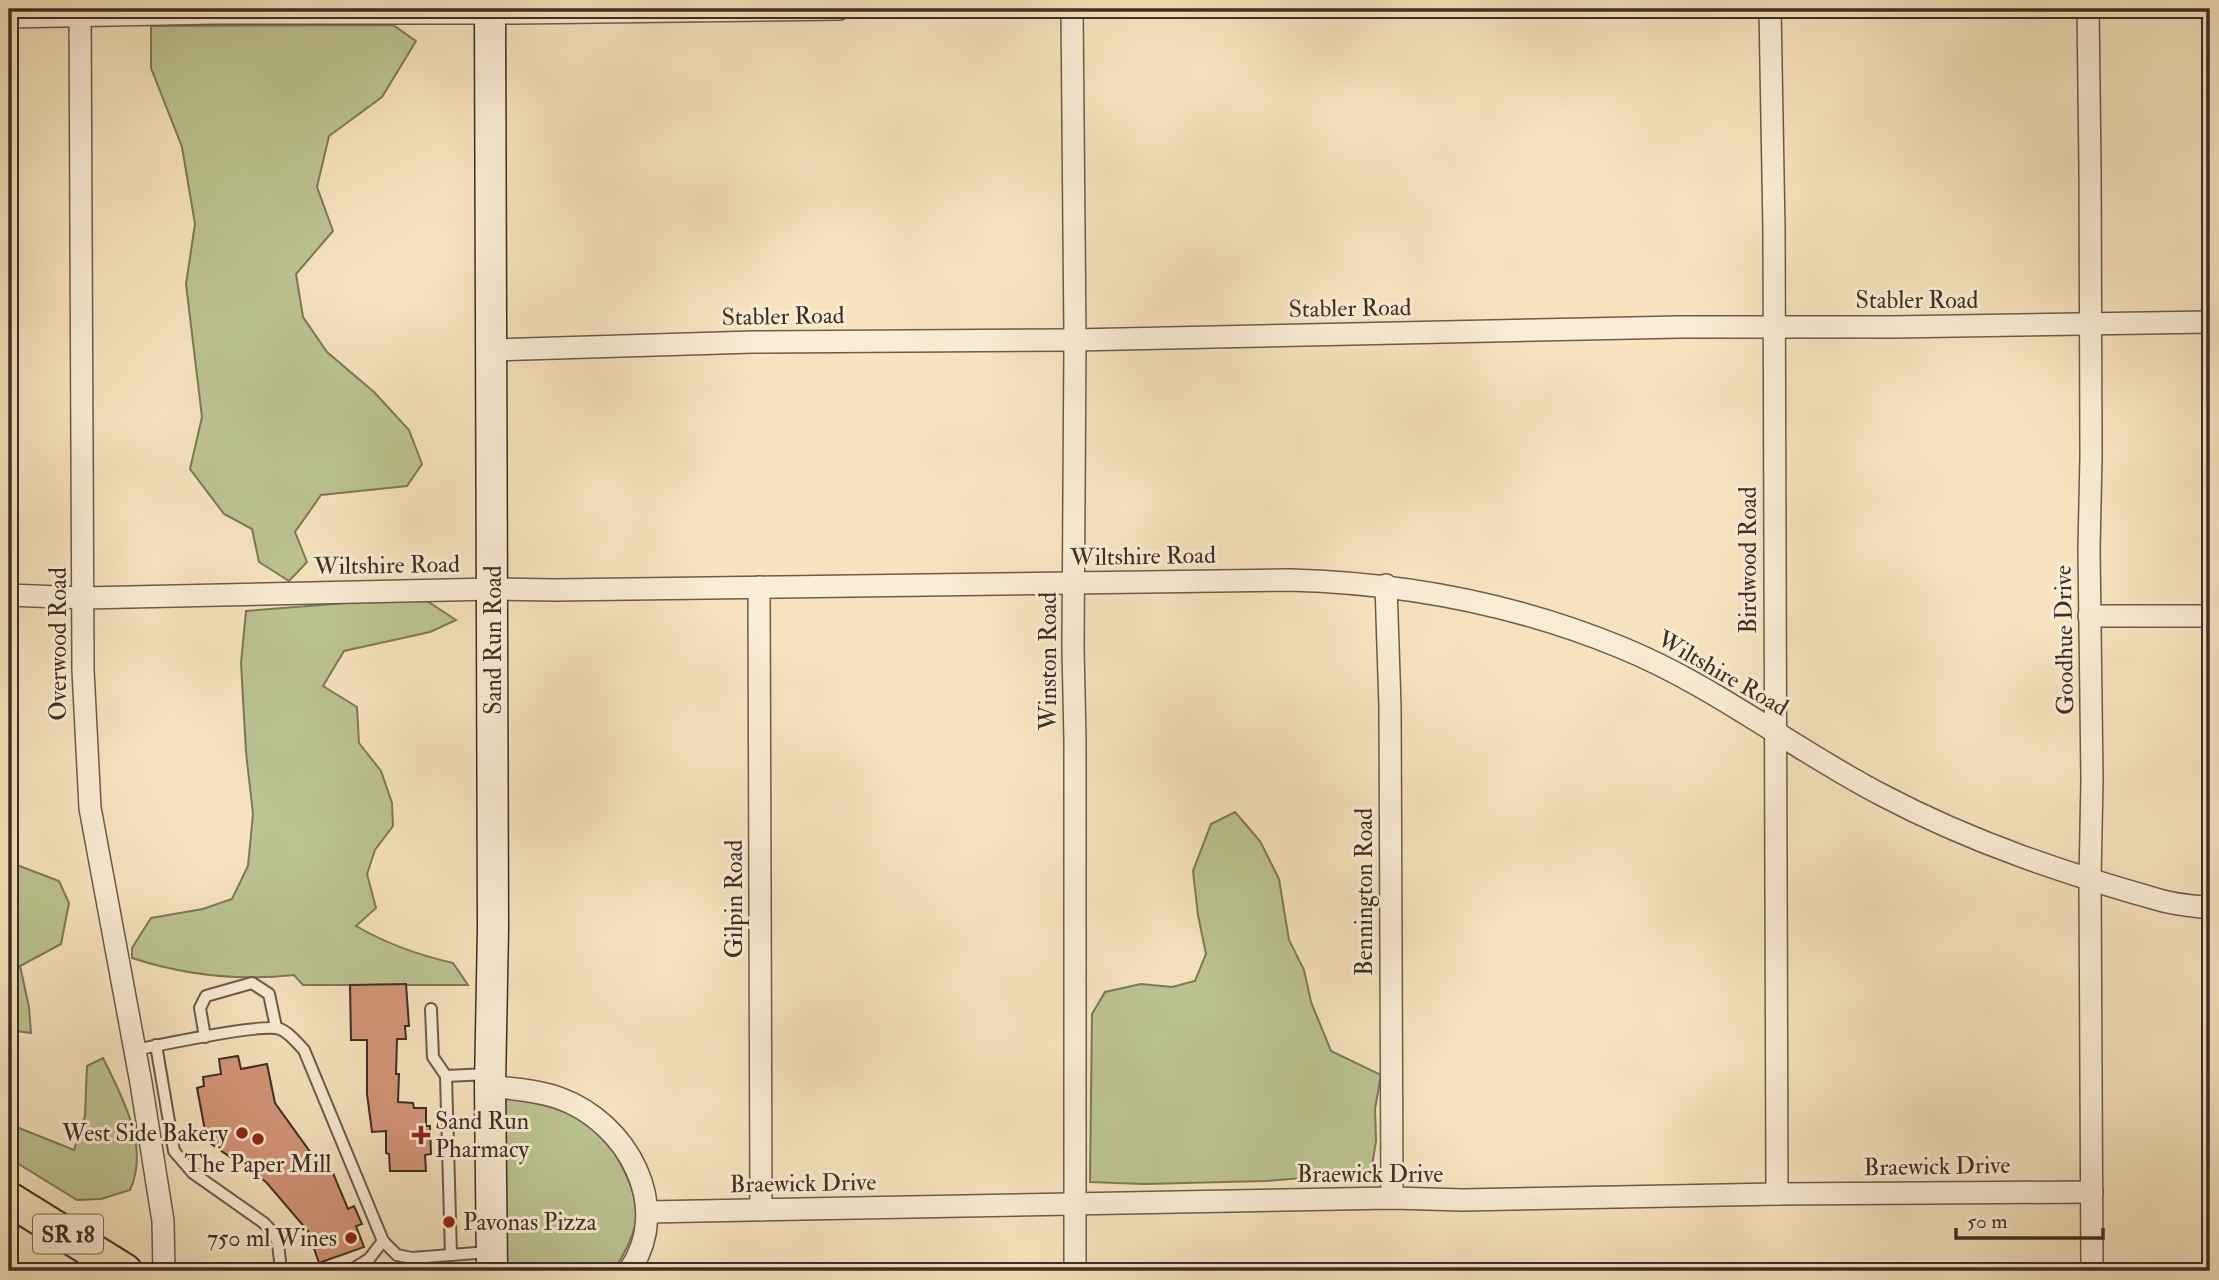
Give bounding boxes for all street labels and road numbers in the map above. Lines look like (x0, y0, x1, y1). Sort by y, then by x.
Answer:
street label: Stabler Road (1856, 285, 1979, 316)
street label: Stabler Road (1288, 292, 1412, 325)
street label: Stabler Road (721, 300, 845, 333)
street label: Birdwood Road (1733, 486, 1764, 634)
street label: Wiltshire Road (1069, 540, 1216, 573)
street label: Wiltshire Road (313, 549, 460, 582)
street label: Sand Run Road (478, 565, 509, 715)
street label: Goodhue Drive (2048, 565, 2081, 715)
street label: Overwood Road (43, 567, 74, 721)
street label: Winston Road (1033, 592, 1064, 731)
street label: Wiltshire Road (1651, 623, 1794, 723)
street label: Bennington Road (1349, 808, 1380, 976)
street label: Gilpin Road (719, 839, 750, 958)
street label: Braewick Drive (1863, 1150, 2011, 1183)
street label: Braewick Drive (1297, 1159, 1443, 1190)
street label: Braewick Drive (729, 1167, 877, 1200)
road number: SR 18 (33, 1214, 103, 1254)

